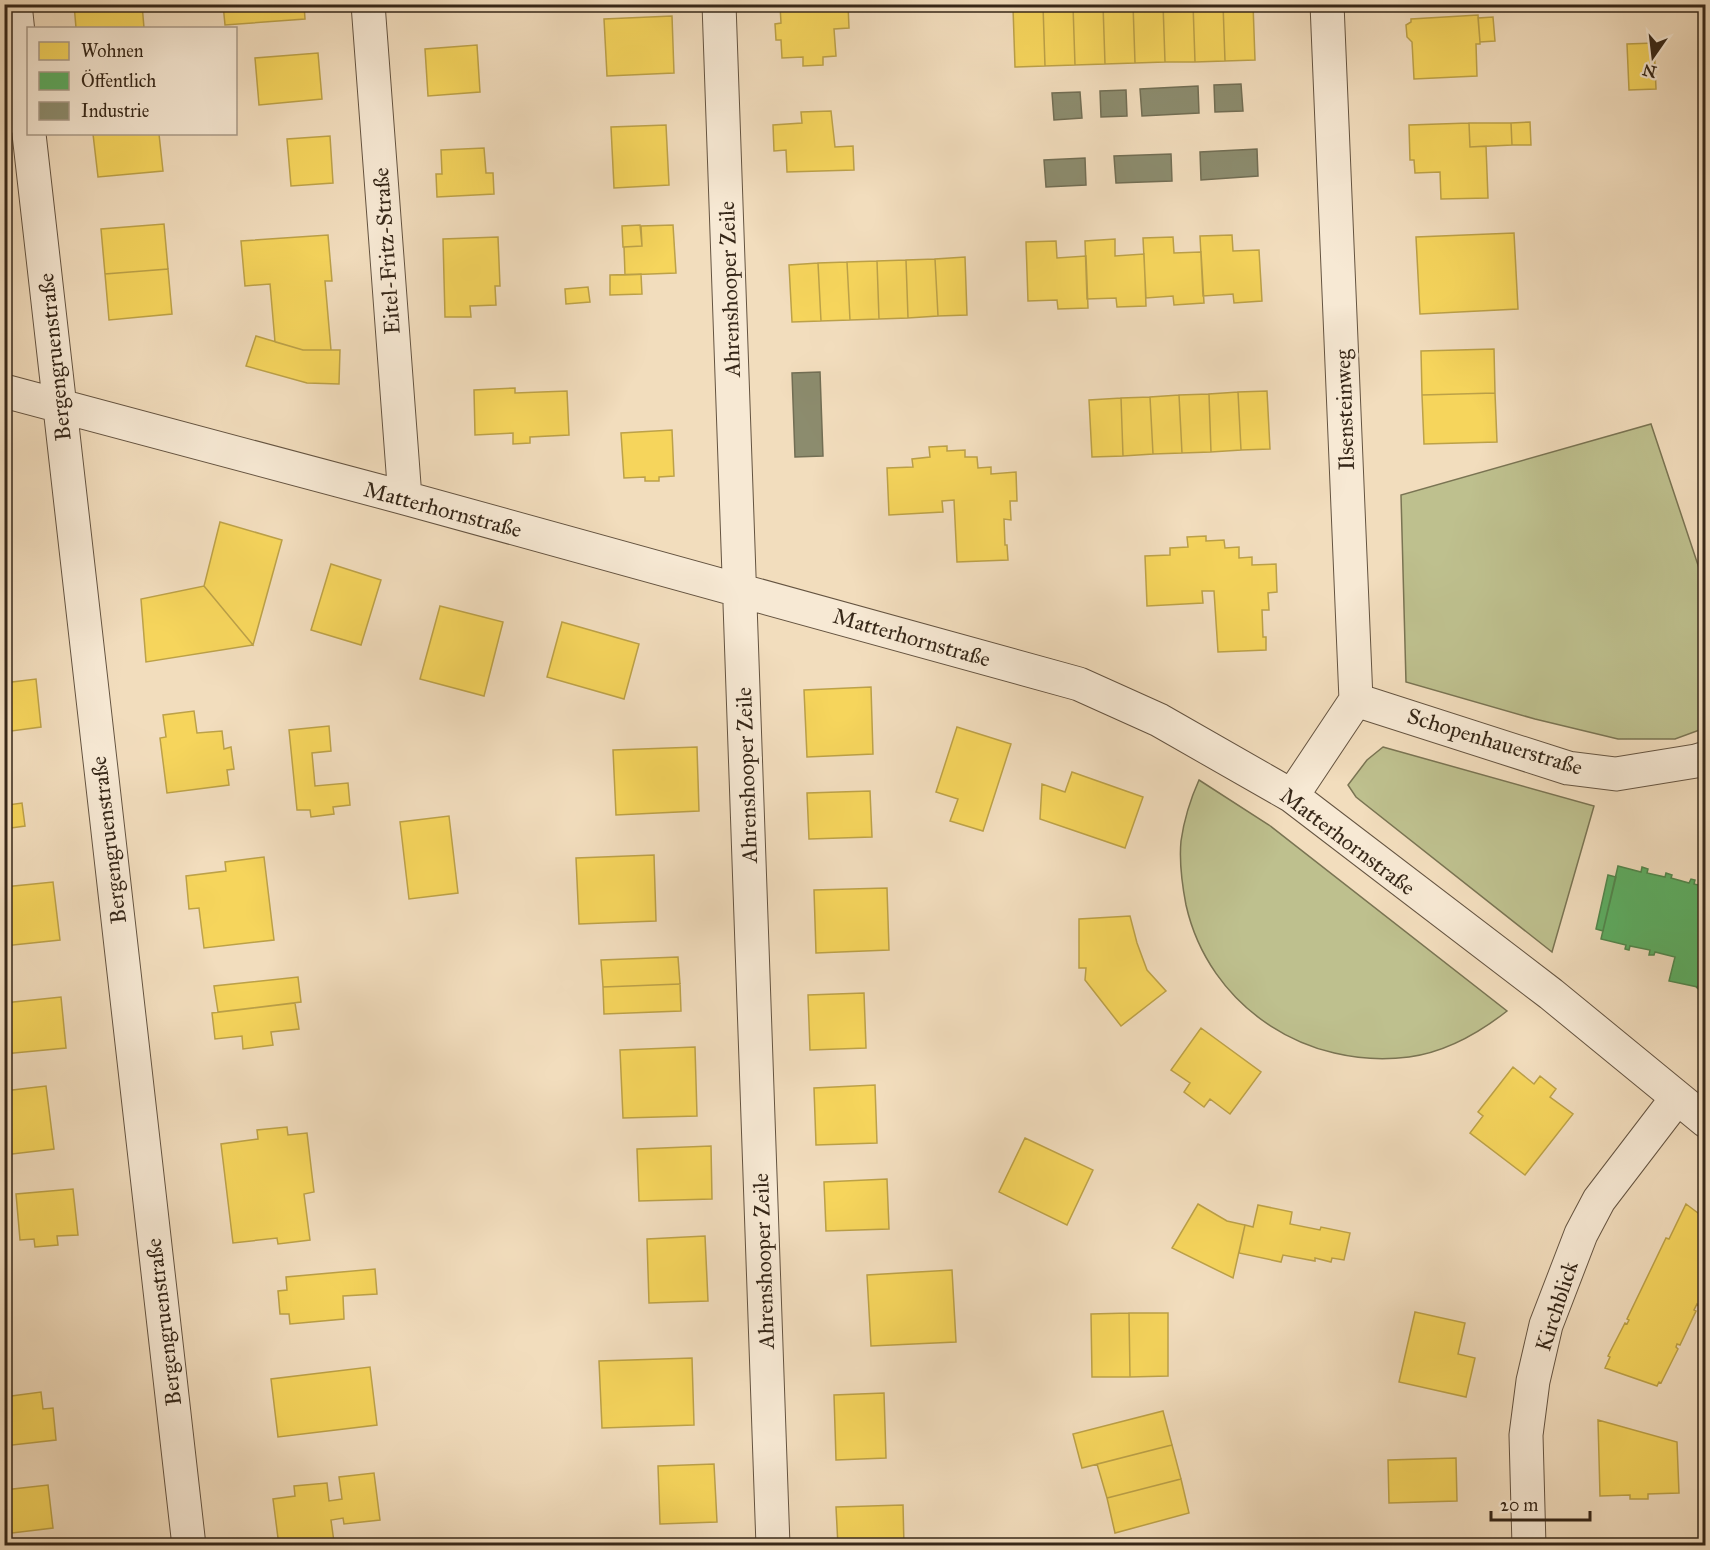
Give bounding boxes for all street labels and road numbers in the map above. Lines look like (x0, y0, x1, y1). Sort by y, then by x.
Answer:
street label: Eitel-Fritz-Straße (367, 167, 406, 335)
street label: Ahrenshooper Zeile (713, 201, 746, 378)
street label: Bergengruenstraße (32, 272, 77, 442)
street label: Ilsensteinweg (1329, 348, 1360, 471)
street label: Matterhornstraße (361, 475, 525, 544)
street label: Matterhornstraße (830, 602, 994, 673)
street label: Ahrenshooper Zeile (730, 687, 763, 864)
street label: Schopenhauerstraße (1404, 702, 1586, 781)
street label: Bergengruenstraße (85, 755, 132, 925)
street label: Matterhornstraße (1275, 782, 1421, 901)
street label: Ahrenshooper Zeile (747, 1173, 780, 1350)
street label: Bergengruenstraße (140, 1237, 187, 1407)
street label: Kirchblick (1529, 1257, 1584, 1355)

